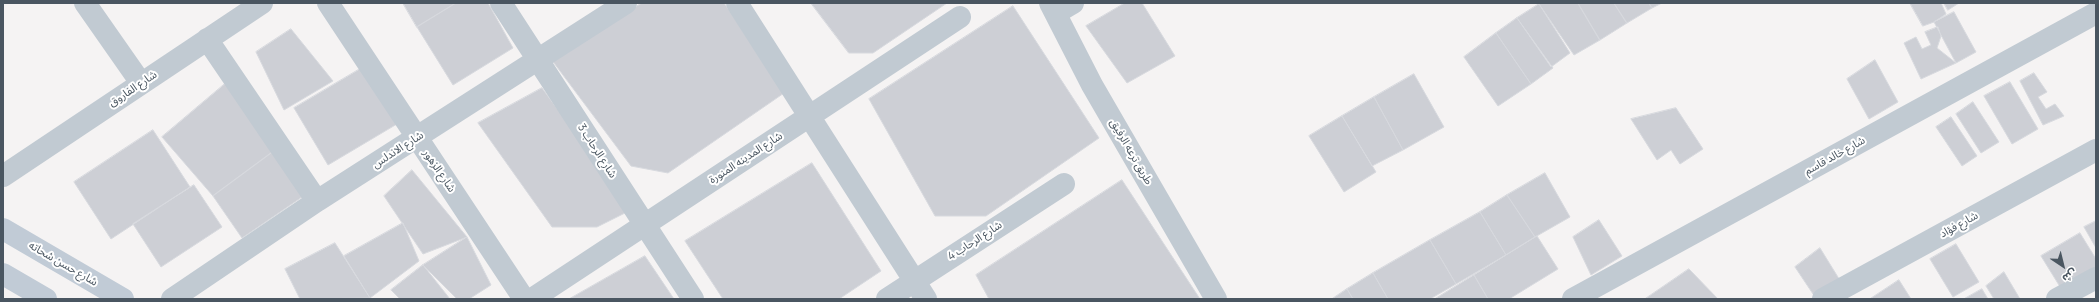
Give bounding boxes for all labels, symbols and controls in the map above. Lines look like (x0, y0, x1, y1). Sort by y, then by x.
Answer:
street label: شارع الفاروق (106, 68, 160, 110)
street label: طريق ترعه الرفيق (1107, 117, 1155, 187)
street label: شارع الرحاب 3 (575, 121, 619, 181)
street label: شارع الاندلس (370, 129, 426, 171)
street label: شارع المدينه المنورة (707, 129, 785, 187)
street label: شارع خالد قاسم (1802, 134, 1868, 178)
street label: شارع الزهور (420, 147, 458, 195)
street label: شارع فؤاد (1938, 209, 1980, 241)
street label: شارع الرحاب 4 (945, 218, 1005, 264)
street label: شارع حسن شحاته (26, 239, 100, 289)
north arrow (2043, 246, 2083, 286)
text: ش (2060, 266, 2081, 287)

